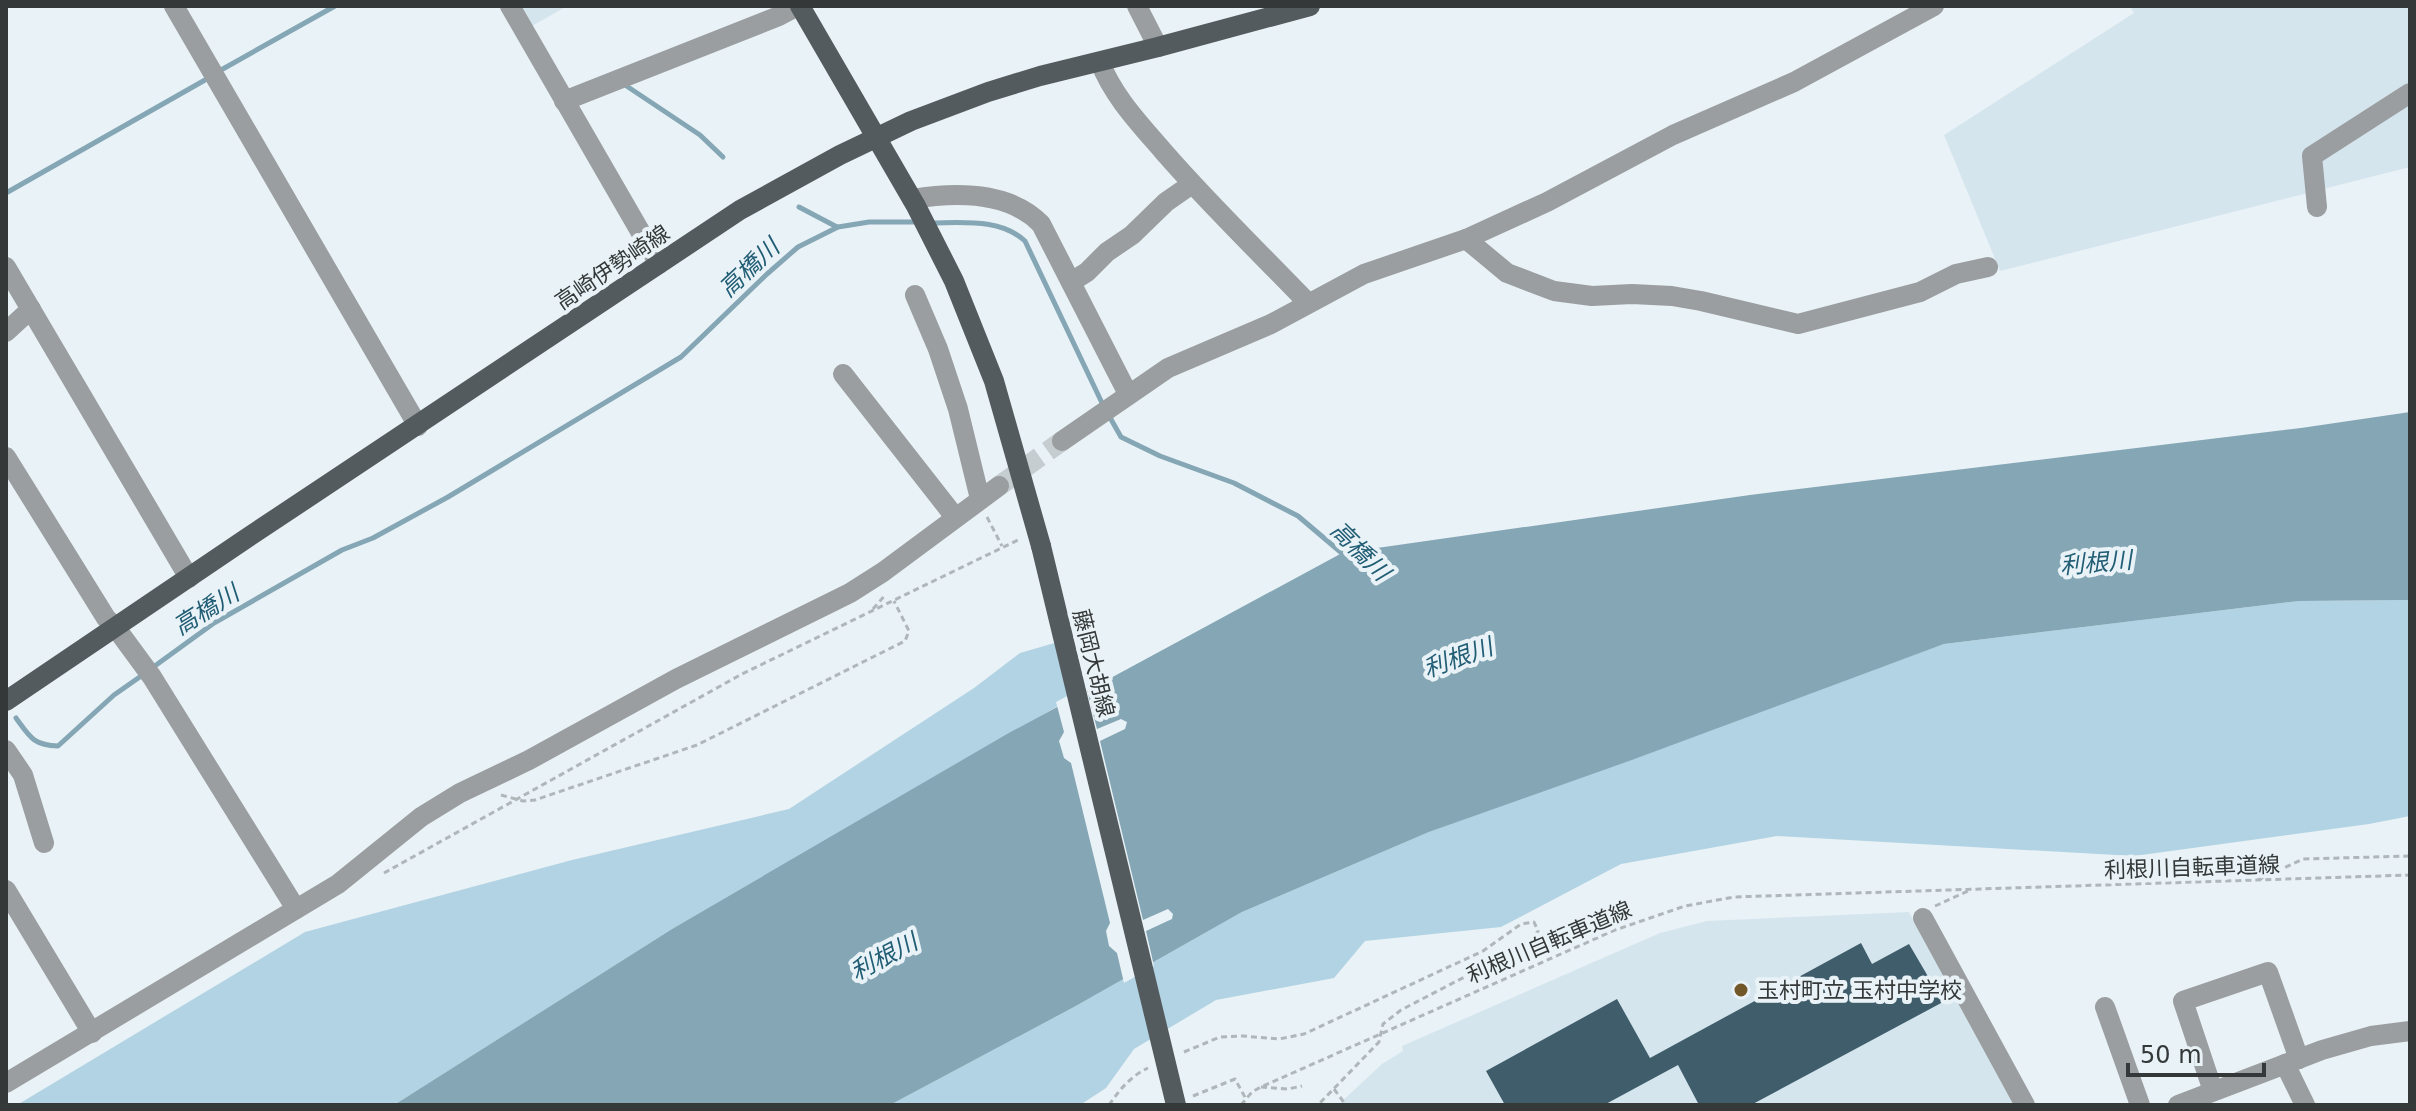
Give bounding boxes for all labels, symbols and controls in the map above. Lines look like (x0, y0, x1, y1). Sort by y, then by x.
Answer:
street label: 高崎伊勢崎線 (551, 220, 674, 315)
water label: 高橋川 (713, 231, 787, 303)
water label: 高橋川 (1325, 516, 1397, 588)
water label: 利根川 (2059, 546, 2136, 580)
water label: 高橋川 (168, 577, 246, 641)
street label: 藤岡大胡線 (1068, 607, 1119, 720)
water label: 利根川 (1419, 632, 1499, 683)
street label: 利根川自転車道線 (2104, 852, 2280, 883)
street label: 利根川自転車道線 (1463, 897, 1635, 988)
water label: 利根川 (846, 926, 925, 986)
place label: 玉村町立 玉村中学校 (1757, 978, 1962, 1003)
marker: 玉村町立 玉村中学校 (1732, 981, 1750, 999)
scale bar (2128, 1027, 2264, 1077)
text: 50 m (2140, 1041, 2202, 1069)

